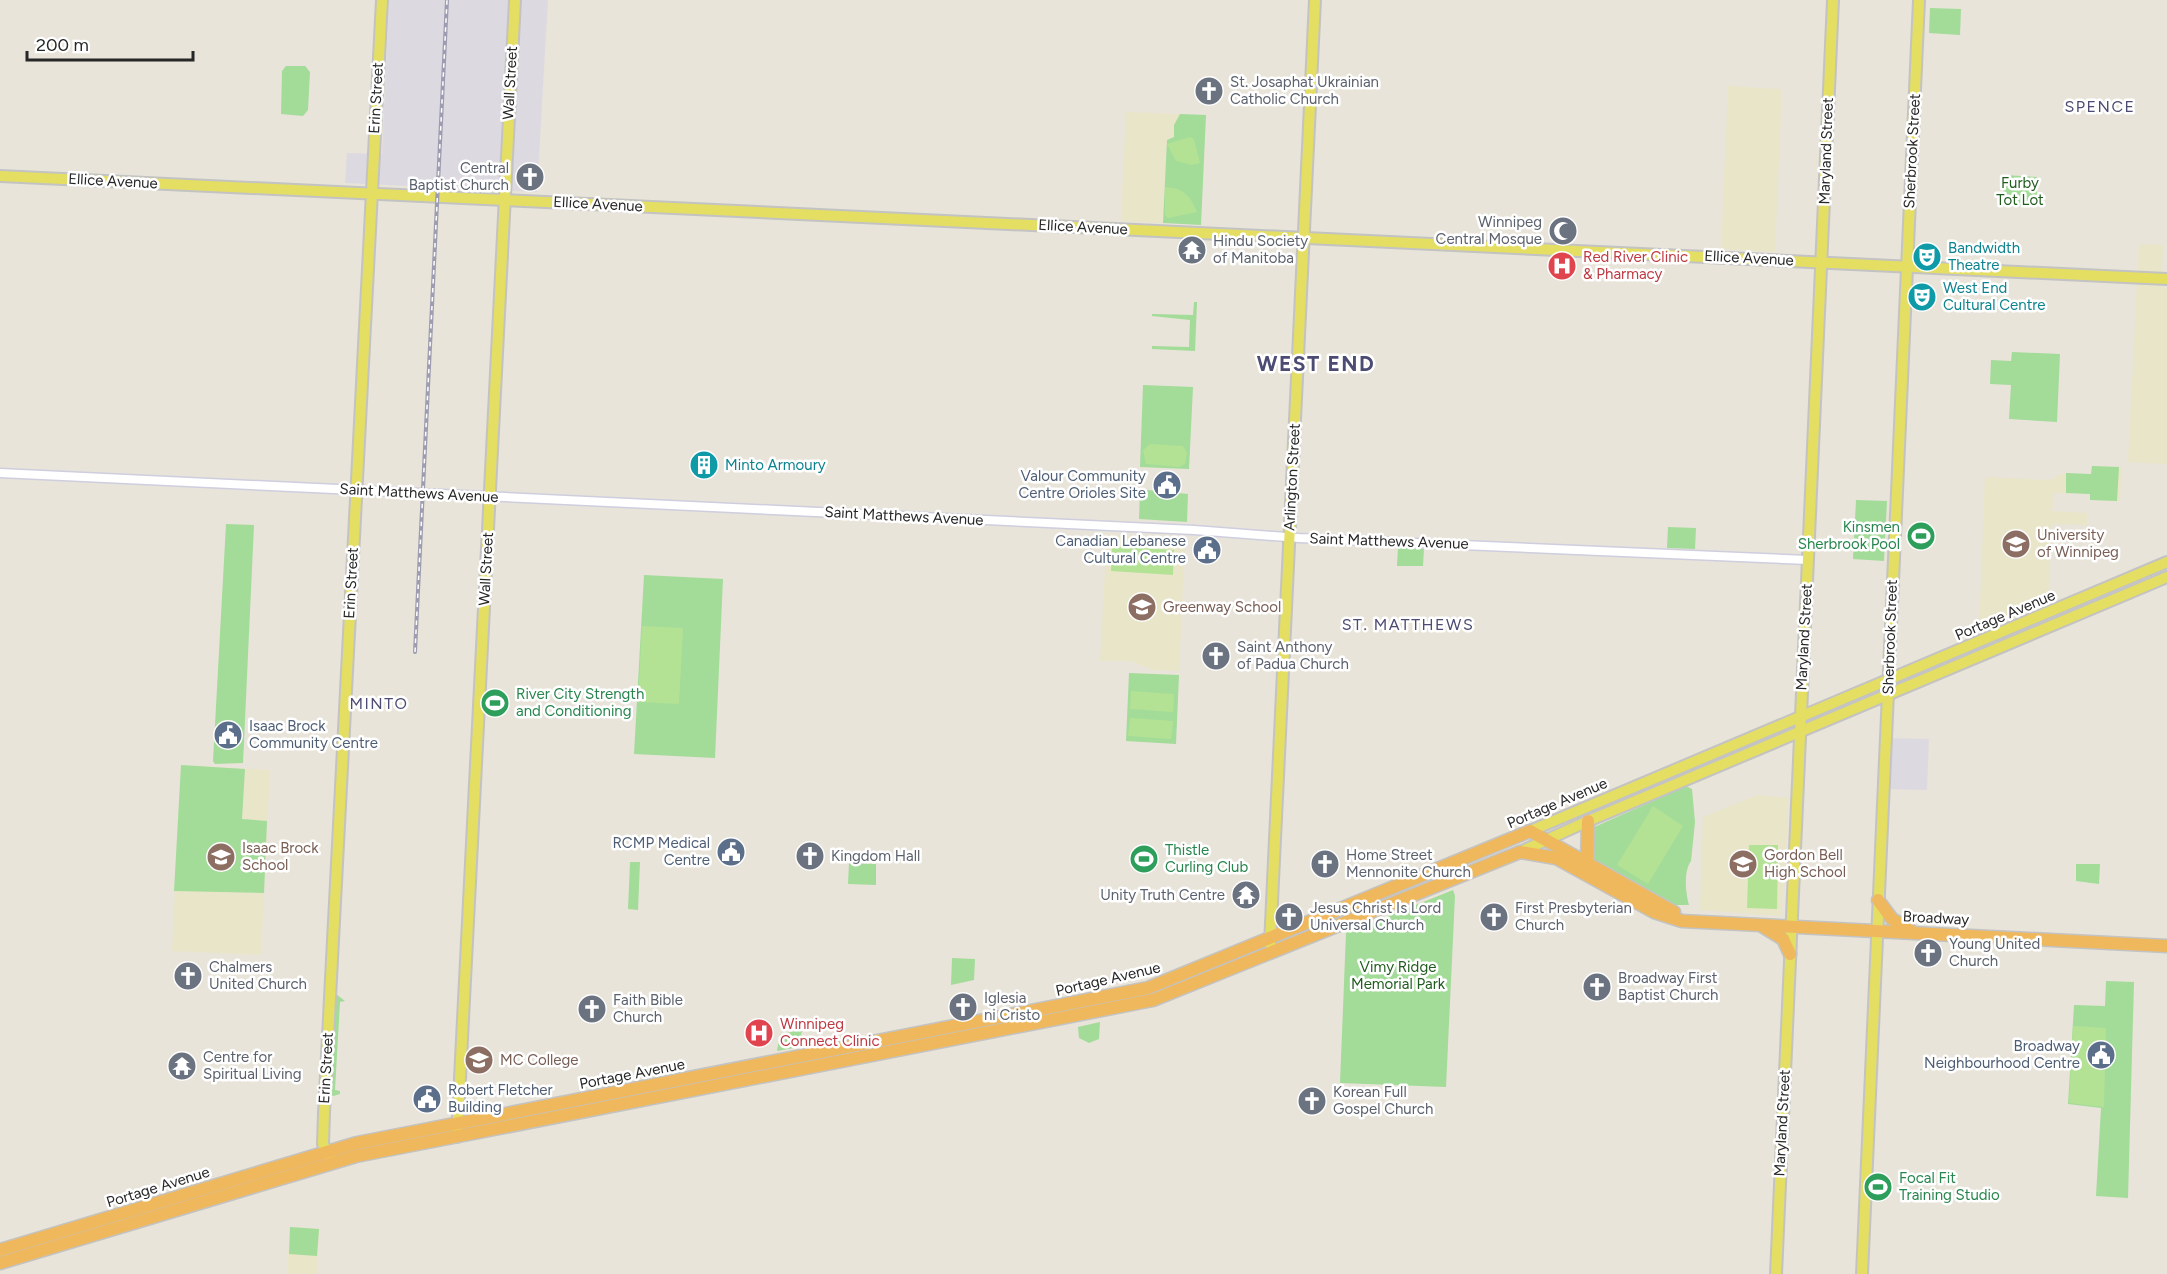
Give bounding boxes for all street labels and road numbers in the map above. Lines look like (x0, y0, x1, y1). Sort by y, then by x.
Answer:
street label: Wall Street (499, 45, 521, 120)
street label: Erin Street (365, 62, 387, 134)
street label: Sherbrook Street (1900, 93, 1924, 209)
street label: Maryland Street (1815, 97, 1837, 205)
street label: Ellice Avenue (68, 170, 158, 192)
street label: Ellice Avenue (553, 193, 643, 215)
street label: Ellice Avenue (1038, 216, 1128, 238)
street label: Ellice Avenue (1704, 247, 1794, 269)
street label: Arlington Street (1280, 422, 1304, 531)
street label: Saint Matthews Avenue (339, 480, 499, 506)
street label: Saint Matthews Avenue (824, 503, 984, 529)
street label: Saint Matthews Avenue (1309, 529, 1469, 553)
street label: Wall Street (475, 531, 497, 606)
street label: Erin Street (340, 547, 362, 619)
street label: Sherbrook Street (1879, 579, 1901, 695)
street label: Maryland Street (1792, 583, 1816, 691)
street label: Portage Avenue (1952, 586, 2058, 644)
street label: Portage Avenue (1504, 774, 1610, 832)
street label: Broadway (1902, 907, 1970, 929)
street label: Portage Avenue (1054, 958, 1162, 1000)
street label: Erin Street (315, 1032, 337, 1104)
street label: Portage Avenue (578, 1055, 686, 1093)
street label: Maryland Street (1770, 1069, 1794, 1177)
street label: Portage Avenue (104, 1163, 212, 1211)

